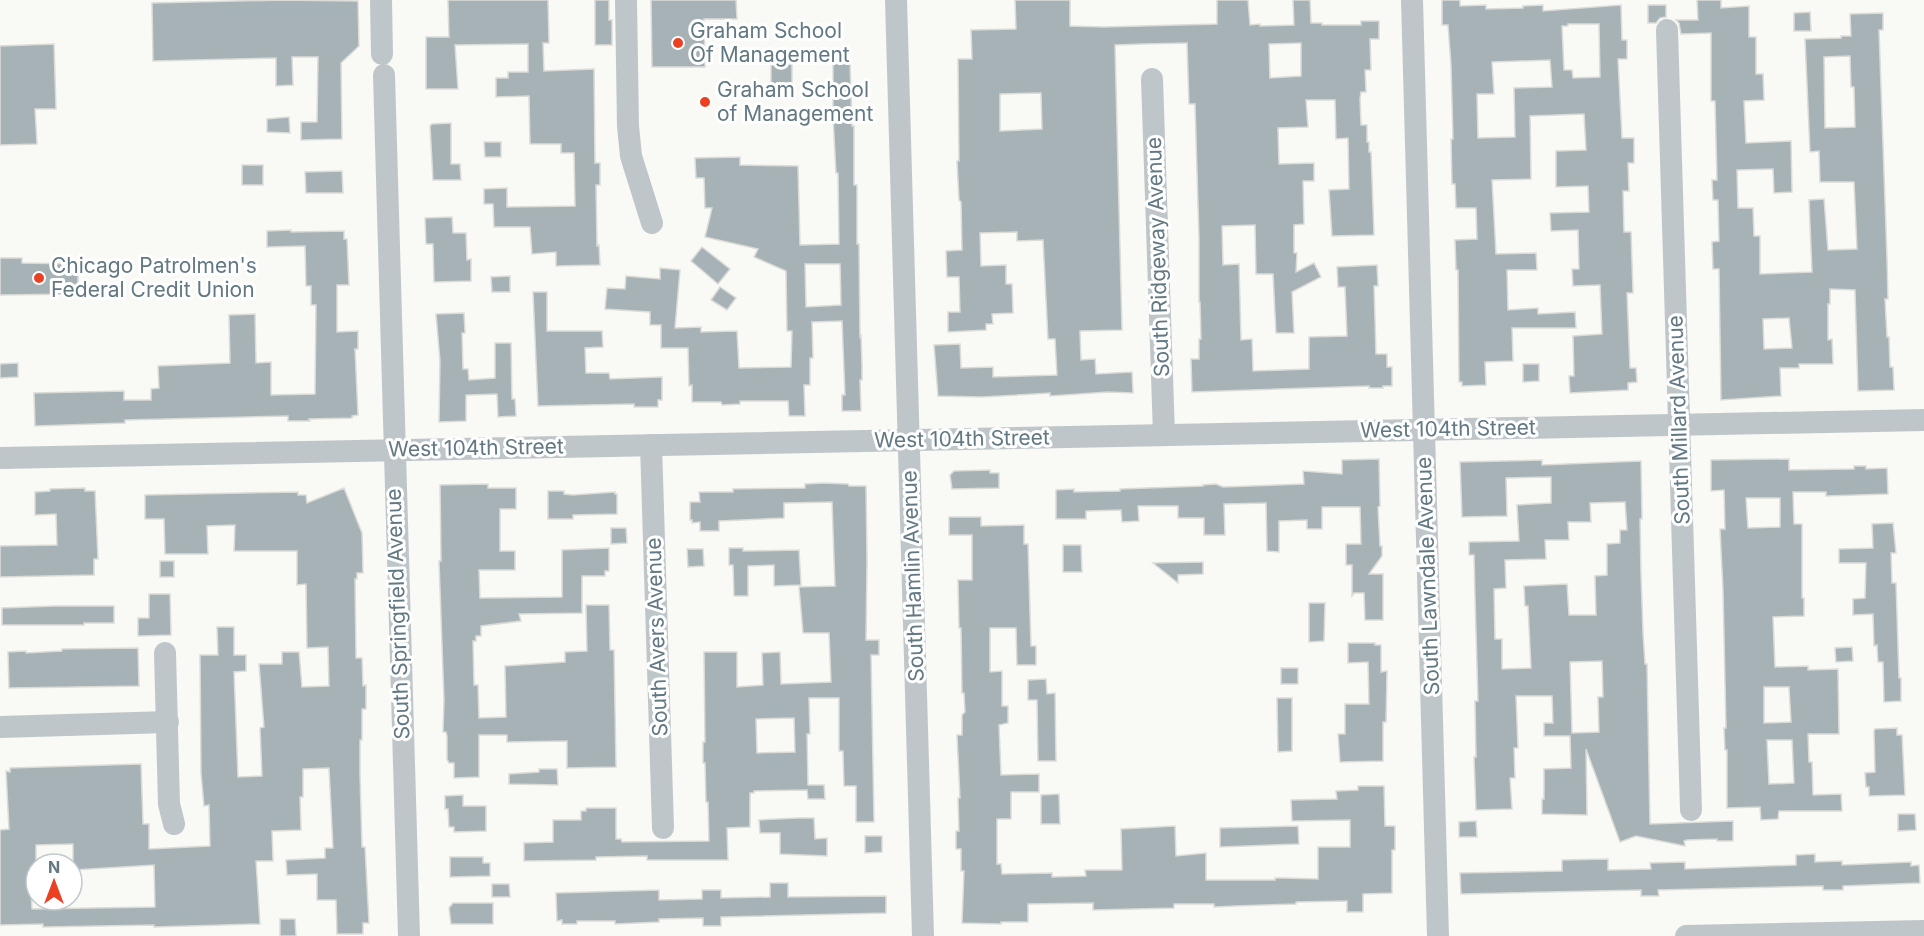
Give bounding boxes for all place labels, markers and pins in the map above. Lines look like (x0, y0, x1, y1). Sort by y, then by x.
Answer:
place label: Graham School Of Management (690, 18, 850, 67)
marker: Graham School Of Management (671, 36, 685, 50)
place label: Graham School of Management (717, 77, 873, 126)
marker: Graham School of Management (698, 95, 712, 109)
place label: Chicago Patrolmen's Federal Credit Union (51, 253, 257, 302)
marker: Chicago Patrolmen's Federal Credit Union (32, 271, 46, 285)

